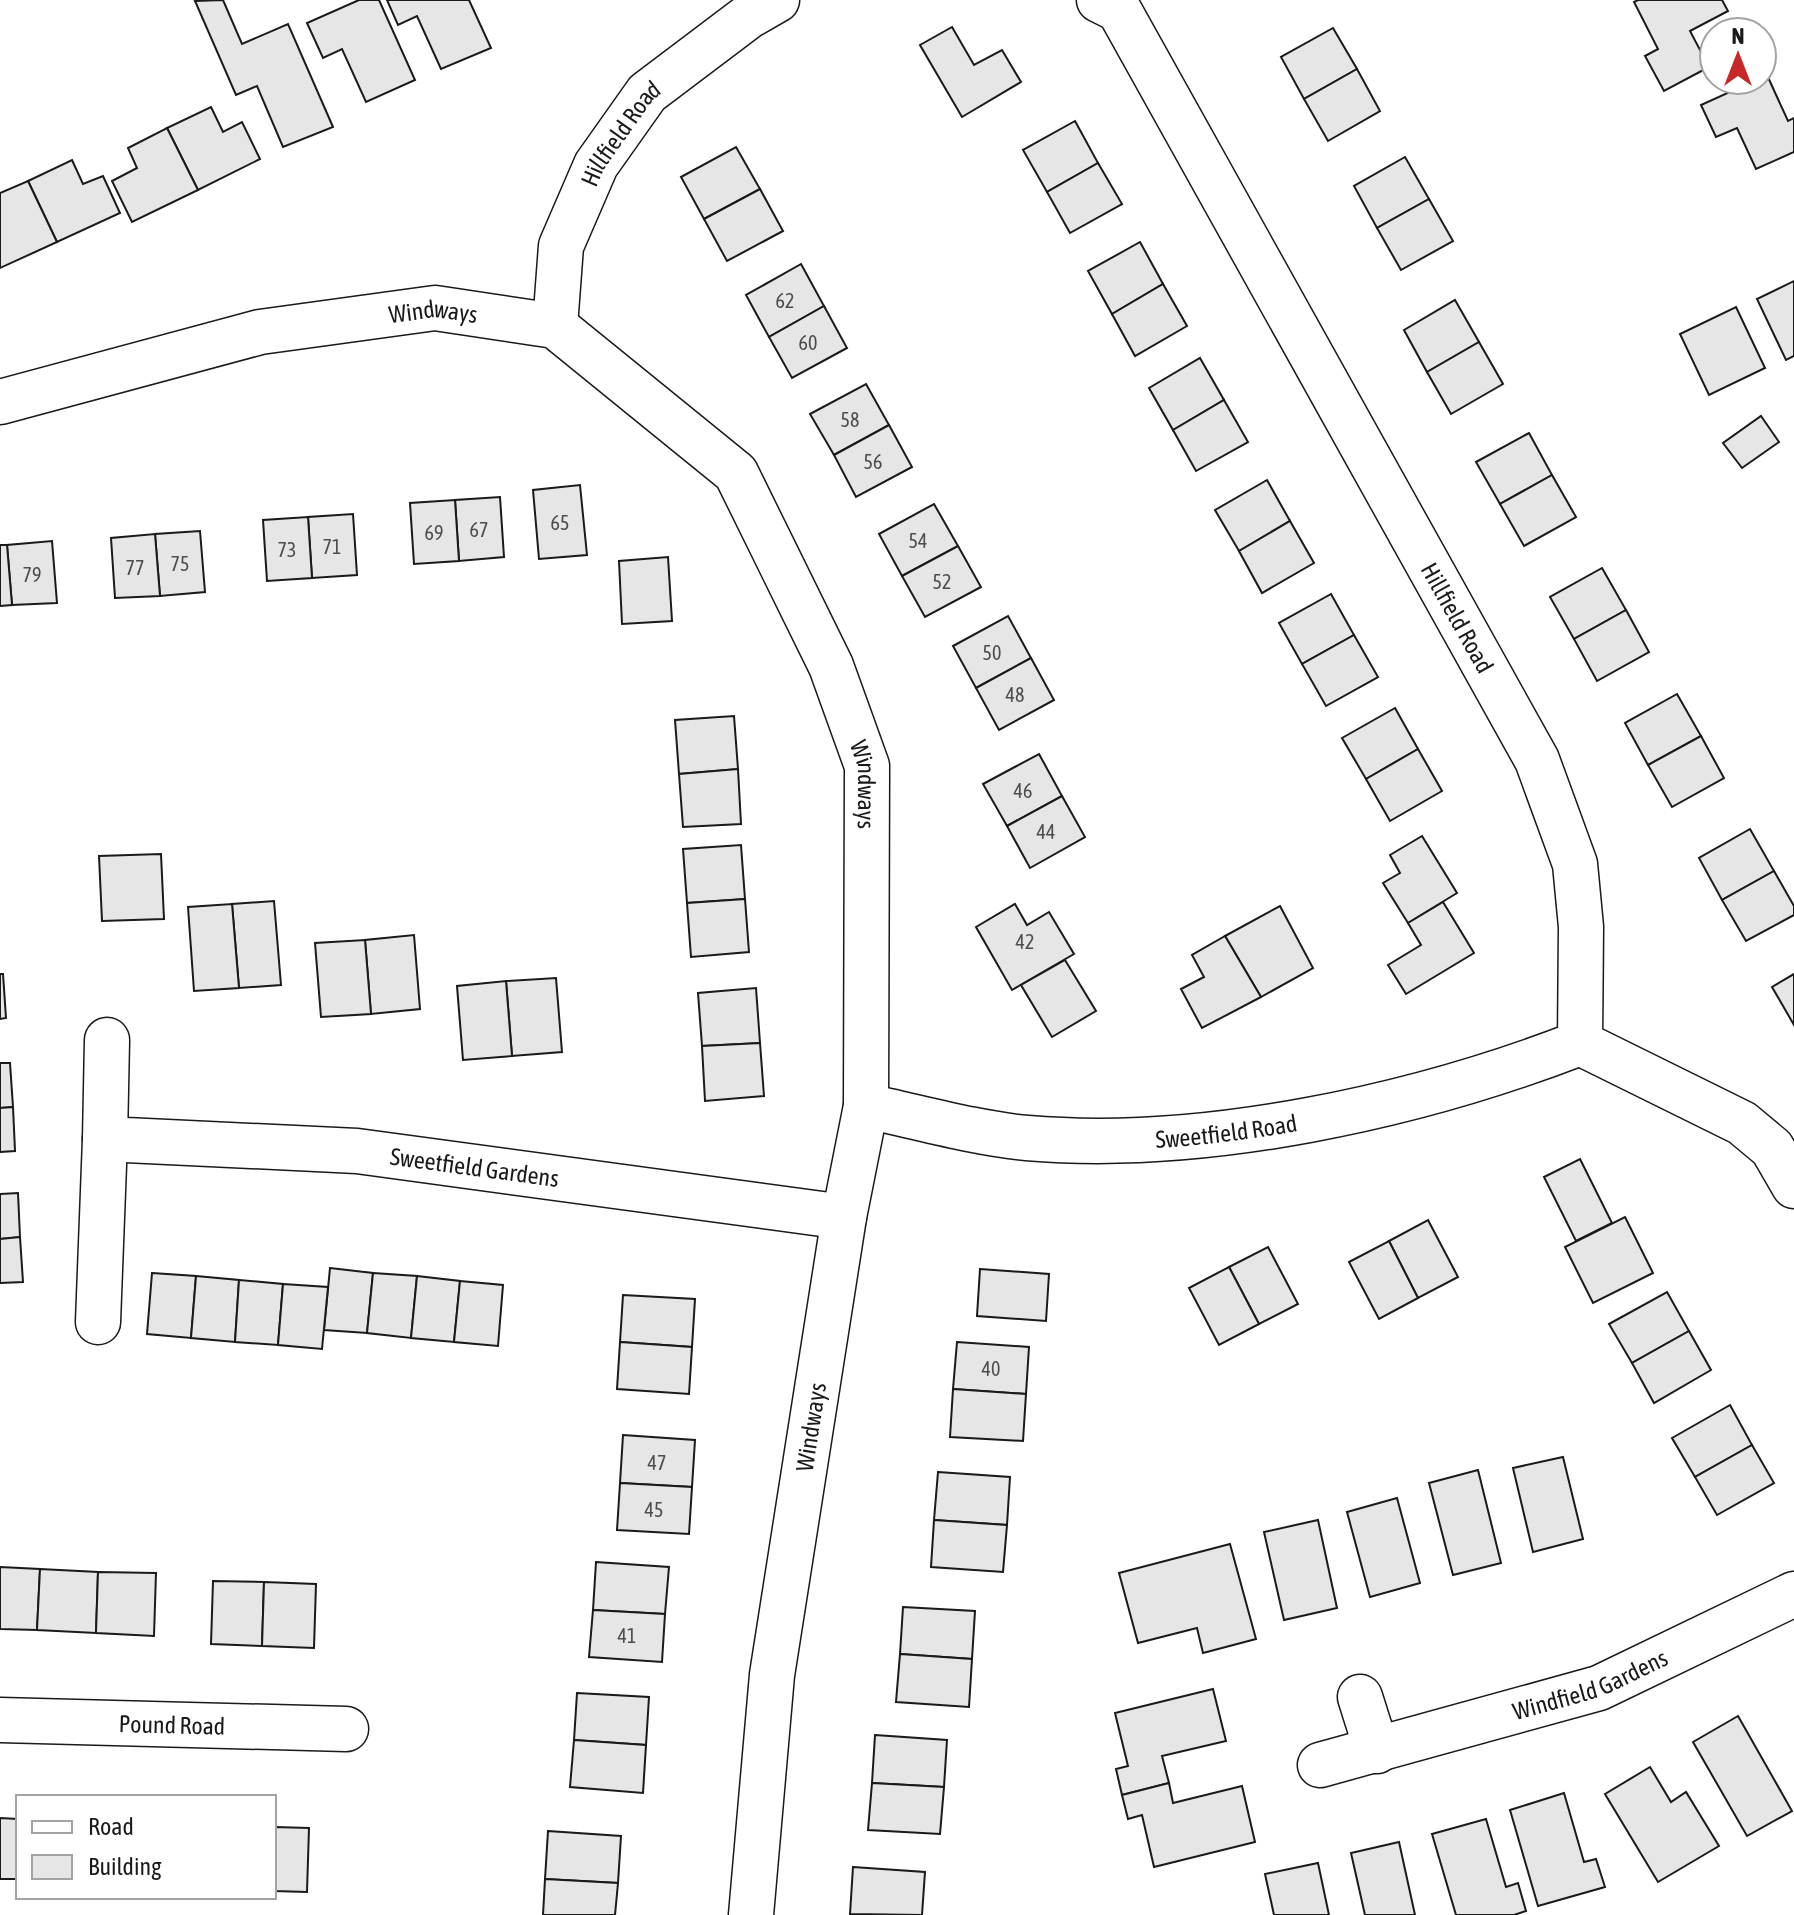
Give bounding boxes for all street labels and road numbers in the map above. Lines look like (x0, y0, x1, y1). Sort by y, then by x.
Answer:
street label: Hillfield Road (575, 75, 665, 190)
street label: Windways (387, 295, 479, 328)
street label: Hillfield Road (1416, 558, 1499, 677)
street label: Windways (845, 736, 881, 829)
street label: Sweetfield Road (1155, 1109, 1299, 1153)
street label: Sweetfield Gardens (389, 1142, 561, 1192)
street label: Windways (791, 1381, 831, 1473)
street label: Windfield Gardens (1510, 1644, 1672, 1725)
street label: Pound Road (118, 1710, 226, 1739)

